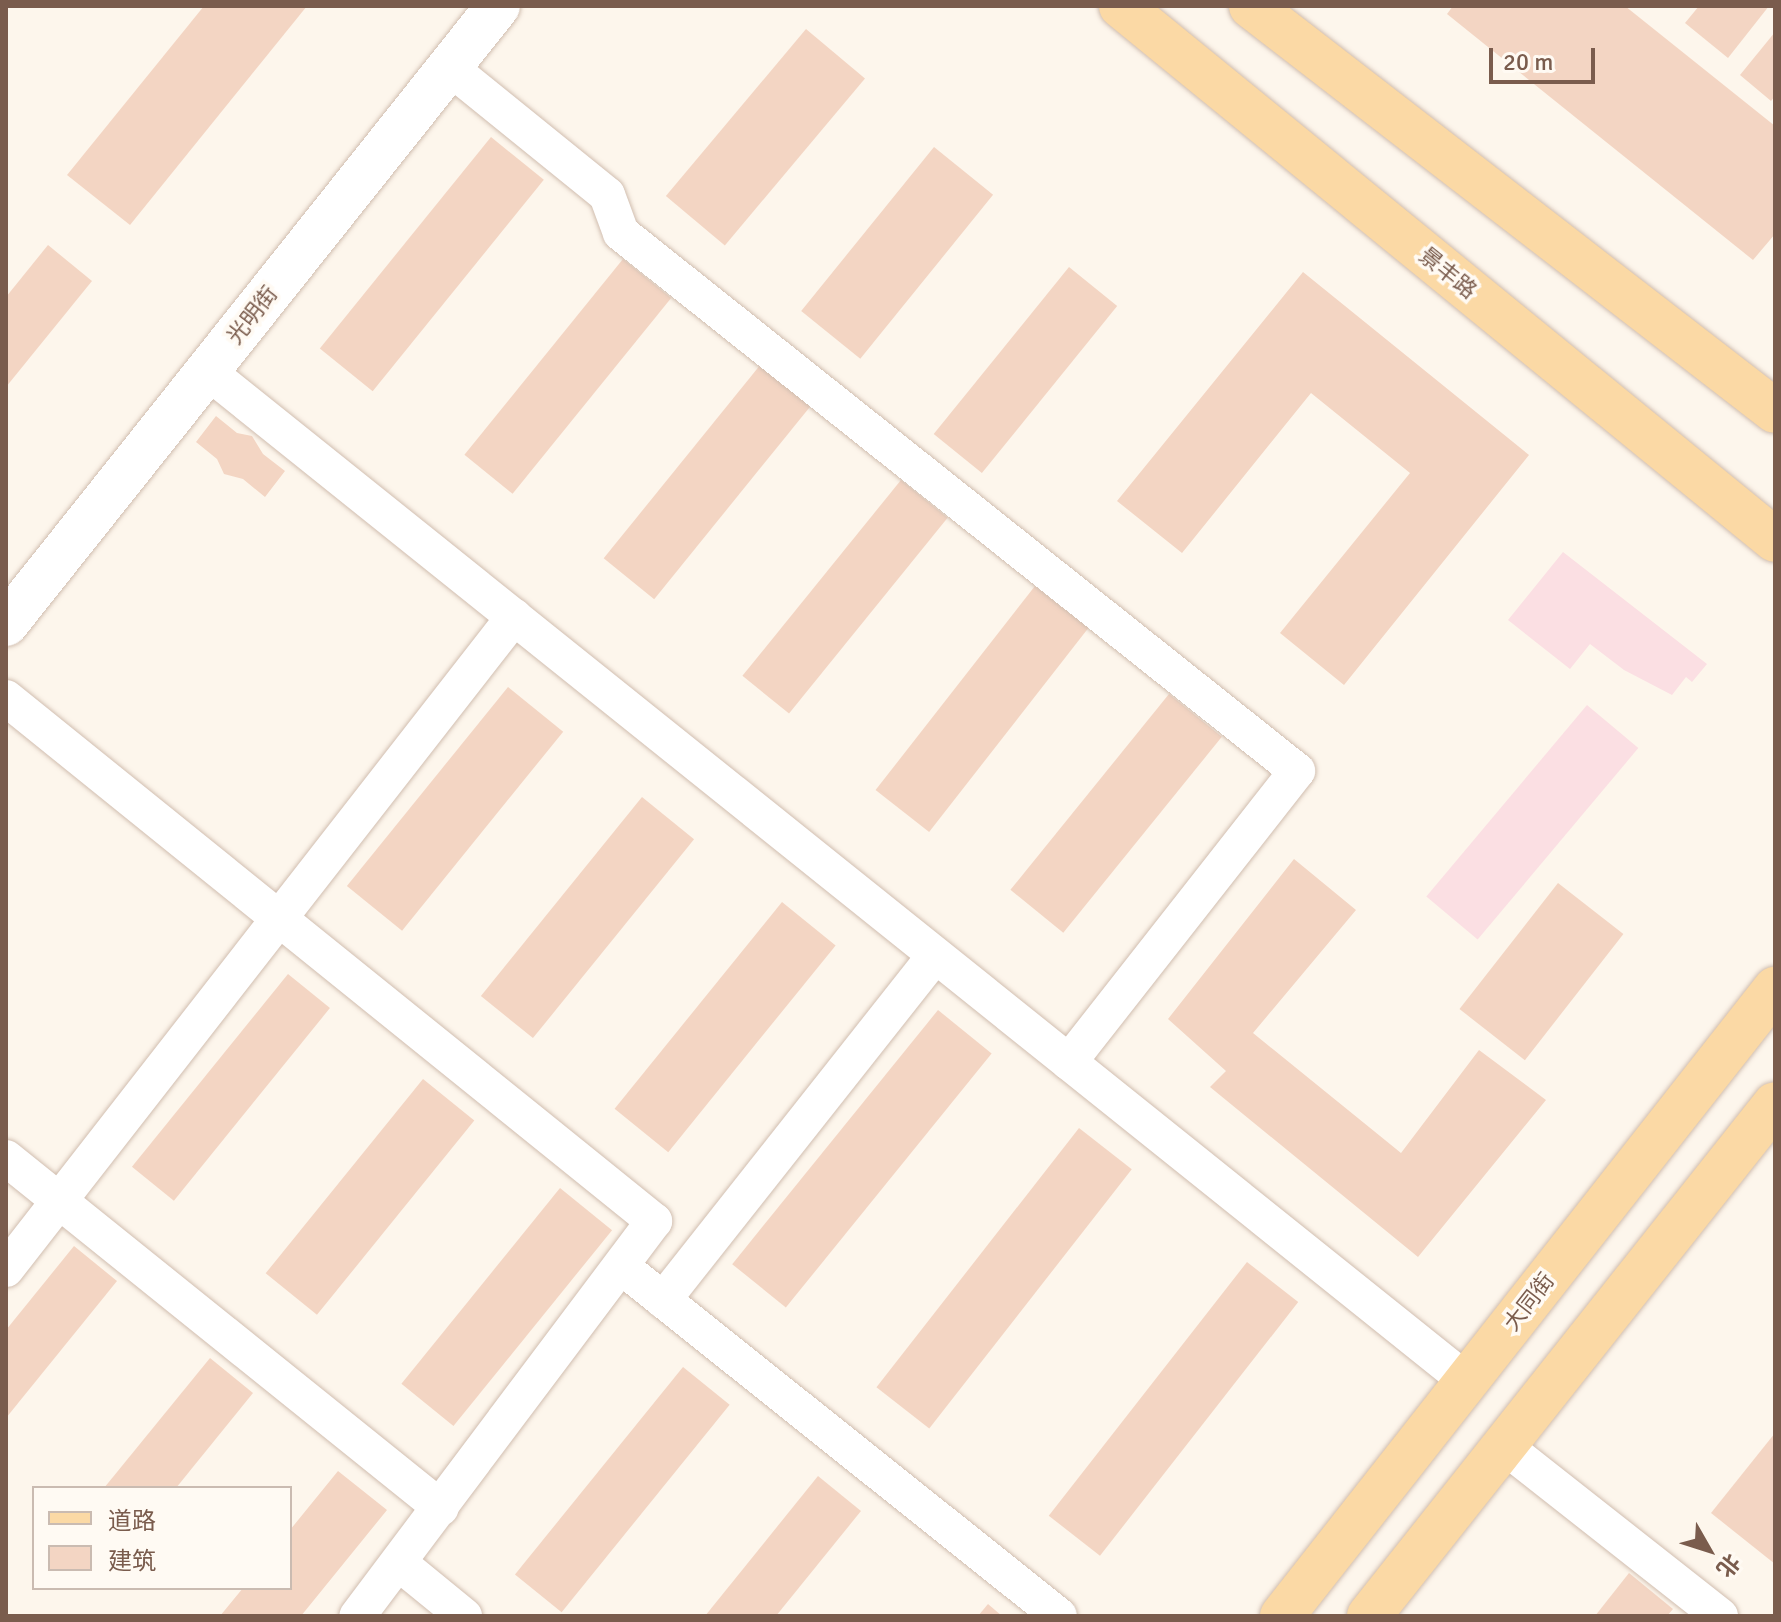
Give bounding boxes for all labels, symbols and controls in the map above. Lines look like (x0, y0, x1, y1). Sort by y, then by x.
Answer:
scale bar (1493, 32, 1599, 82)
text: 20 m (1503, 47, 1553, 77)
street label: 景丰路 (1414, 242, 1482, 304)
street label: 光明街 (221, 281, 283, 349)
street label: 大同街 (1498, 1268, 1560, 1336)
legend (32, 1486, 292, 1590)
text: 道路 (108, 1506, 156, 1536)
north arrow (1669, 1510, 1749, 1590)
text: 建筑 (108, 1546, 156, 1576)
text: 北 (1711, 1548, 1745, 1582)

